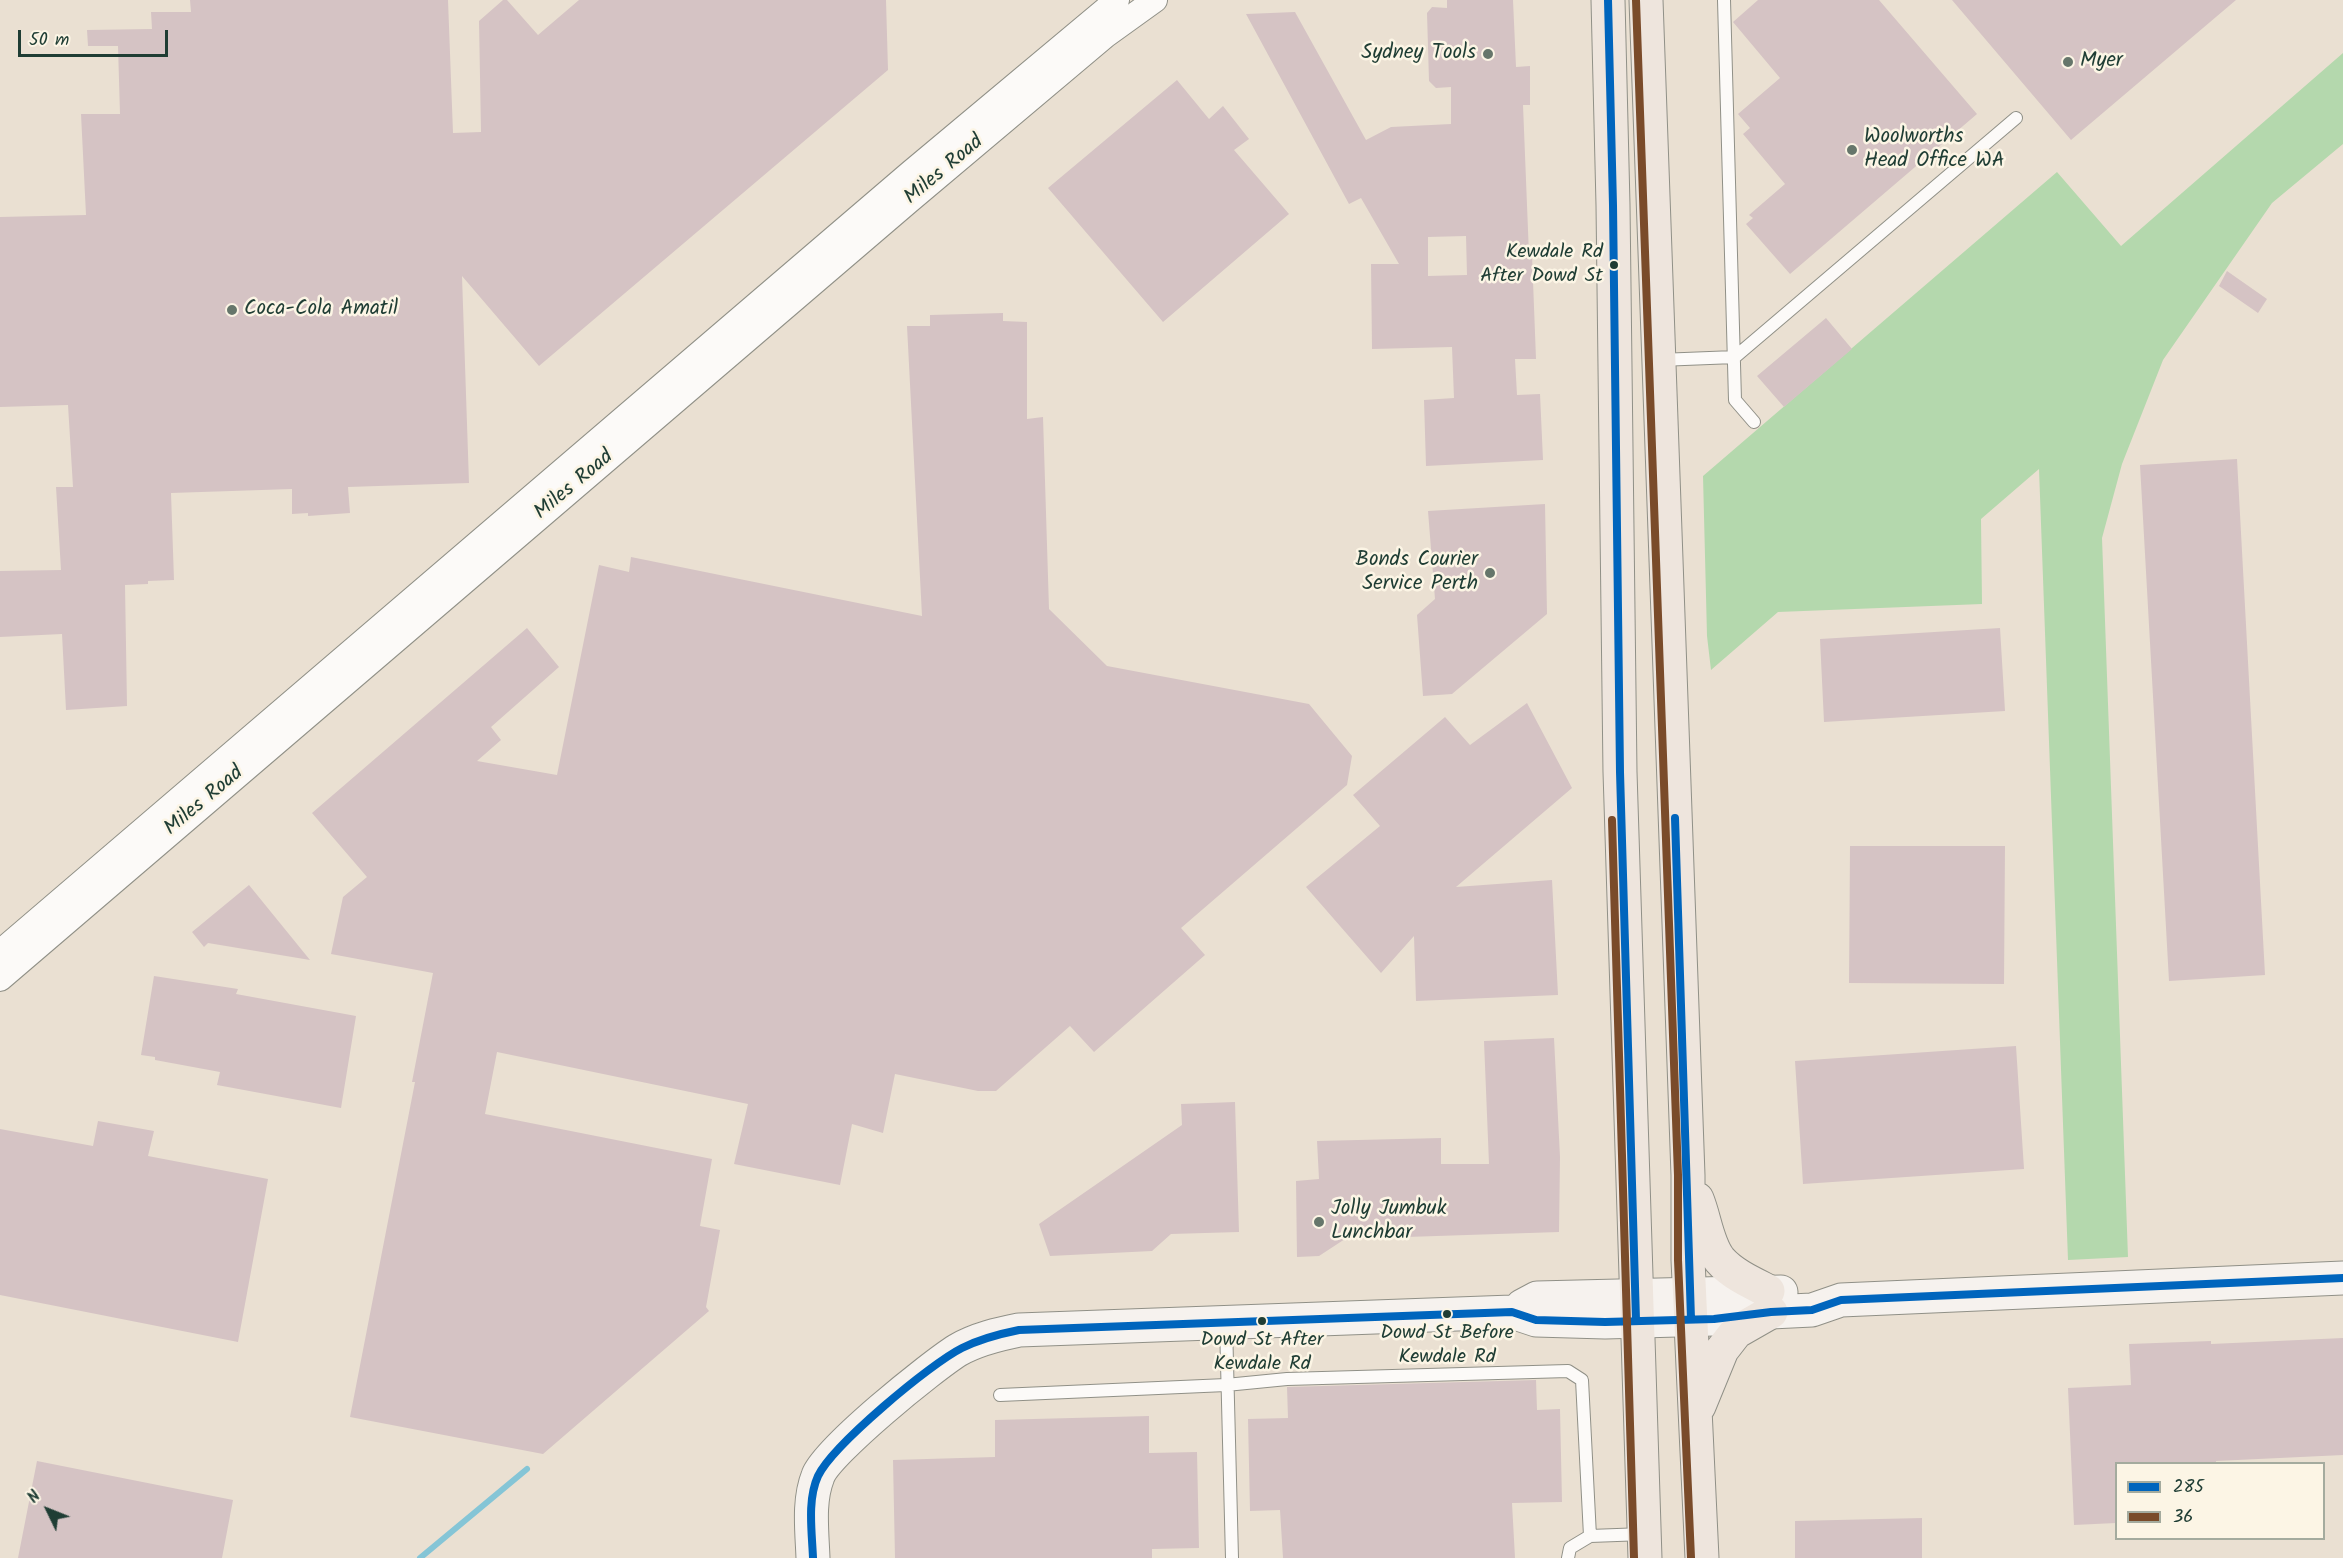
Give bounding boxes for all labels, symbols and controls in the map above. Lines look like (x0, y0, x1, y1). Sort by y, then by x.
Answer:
scale bar (21, 18, 171, 56)
text: 50 m (29, 26, 69, 55)
place label: Sydney Tools (1361, 41, 1476, 67)
marker: Sydney Tools (1481, 47, 1495, 61)
place label: Myer (2080, 49, 2123, 75)
marker: Myer (2061, 55, 2075, 69)
place label: Woolworths Head Office WA (1864, 125, 2005, 175)
street label: Miles Road (900, 131, 990, 211)
marker: Woolworths Head Office WA (1845, 143, 1859, 157)
place label: Kewdale Rd After Dowd St (1480, 242, 1603, 289)
marker: Kewdale Rd After Dowd St (1608, 259, 1620, 271)
place label: Coca-Cola Amatil (244, 297, 398, 323)
marker: Coca-Cola Amatil (225, 303, 239, 317)
street label: Miles Road (530, 446, 620, 526)
place label: Bonds Courier Service Perth (1356, 548, 1478, 598)
marker: Bonds Courier Service Perth (1483, 566, 1497, 580)
street label: Miles Road (160, 762, 250, 842)
place label: Jolly Jumbuk Lunchbar (1331, 1197, 1447, 1247)
marker: Jolly Jumbuk Lunchbar (1312, 1215, 1326, 1229)
marker: Dowd St Before Kewdale Rd (1441, 1308, 1453, 1320)
marker: Dowd St After Kewdale Rd (1256, 1315, 1268, 1327)
place label: Dowd St Before Kewdale Rd (1380, 1323, 1514, 1370)
place label: Dowd St After Kewdale Rd (1201, 1330, 1323, 1377)
legend (2115, 1462, 2325, 1540)
text: 285 (2173, 1473, 2204, 1502)
north arrow (18, 1480, 78, 1540)
text: N (22, 1485, 47, 1510)
text: 36 (2173, 1503, 2193, 1532)

